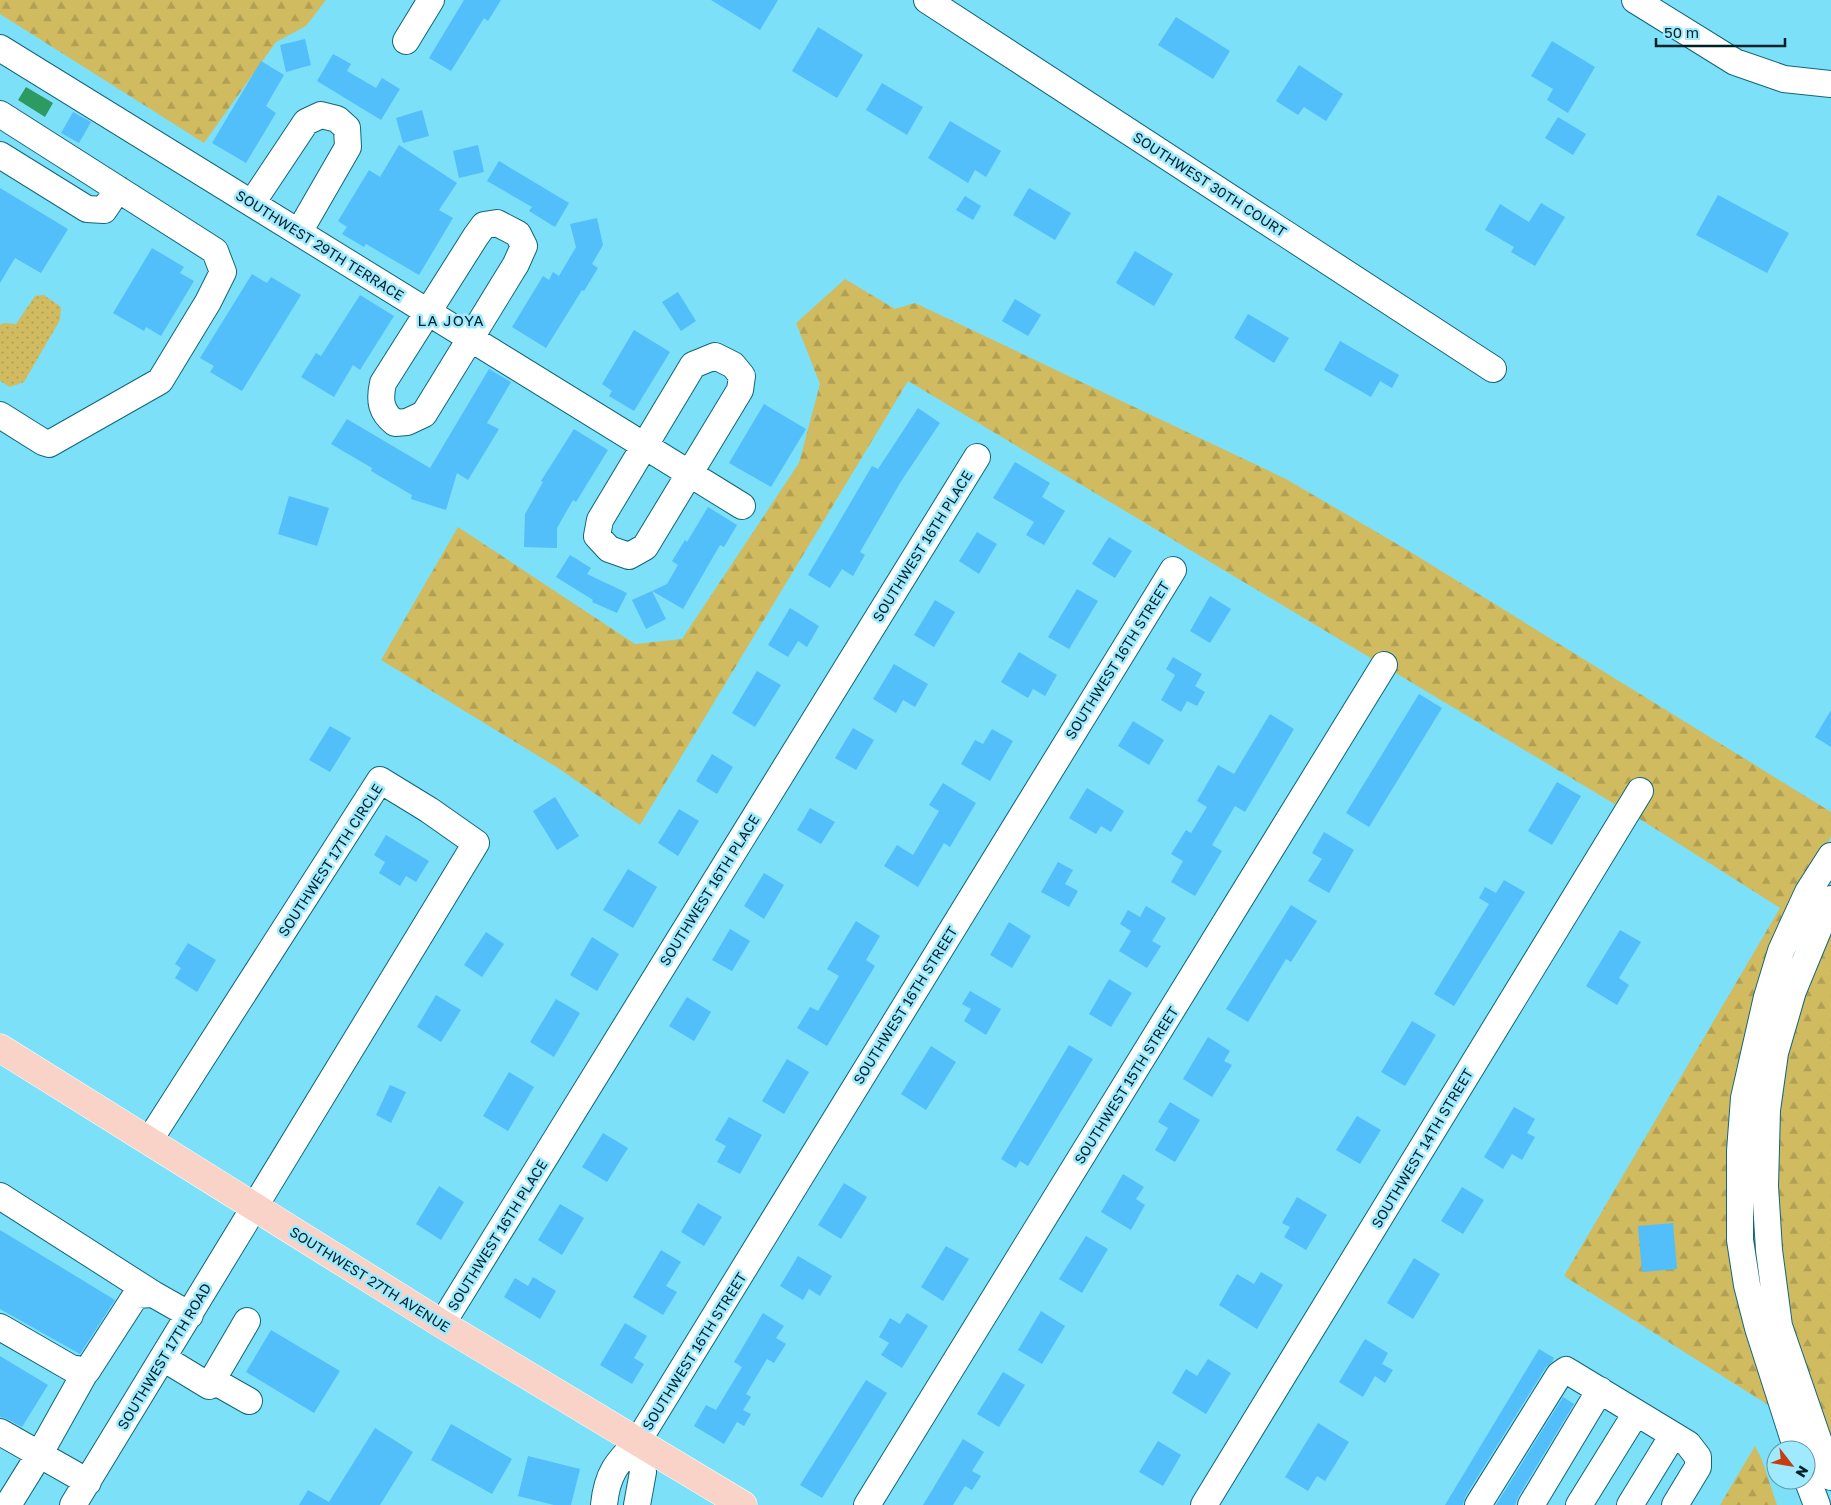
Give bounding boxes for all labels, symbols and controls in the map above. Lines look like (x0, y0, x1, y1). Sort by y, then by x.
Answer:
scale bar (1656, 15, 1785, 47)
text: 50 m (1664, 23, 1699, 41)
street label: SOUTHWEST 30TH COURT (1130, 128, 1290, 240)
street label: SOUTHWEST 29TH TERRACE (233, 186, 407, 304)
district label: LA JOYA (418, 311, 484, 329)
street label: SOUTHWEST 16TH PLACE (869, 467, 975, 625)
street label: SOUTHWEST 16TH STREET (1061, 578, 1173, 742)
street label: SOUTHWEST 17TH CIRCLE (274, 781, 386, 939)
street label: SOUTHWEST 16TH PLACE (656, 811, 762, 969)
street label: SOUTHWEST 16TH STREET (849, 923, 961, 1087)
street label: SOUTHWEST 15TH STREET (1070, 1003, 1182, 1167)
street label: SOUTHWEST 14TH STREET (1368, 1065, 1477, 1231)
street label: SOUTHWEST 16TH PLACE (444, 1156, 550, 1314)
street label: SOUTHWEST 27TH AVENUE (287, 1223, 453, 1335)
street label: SOUTHWEST 16TH STREET (638, 1269, 750, 1433)
street label: SOUTHWEST 17TH ROAD (114, 1280, 214, 1432)
north arrow (1766, 1440, 1816, 1490)
text: N (1793, 1463, 1813, 1481)

